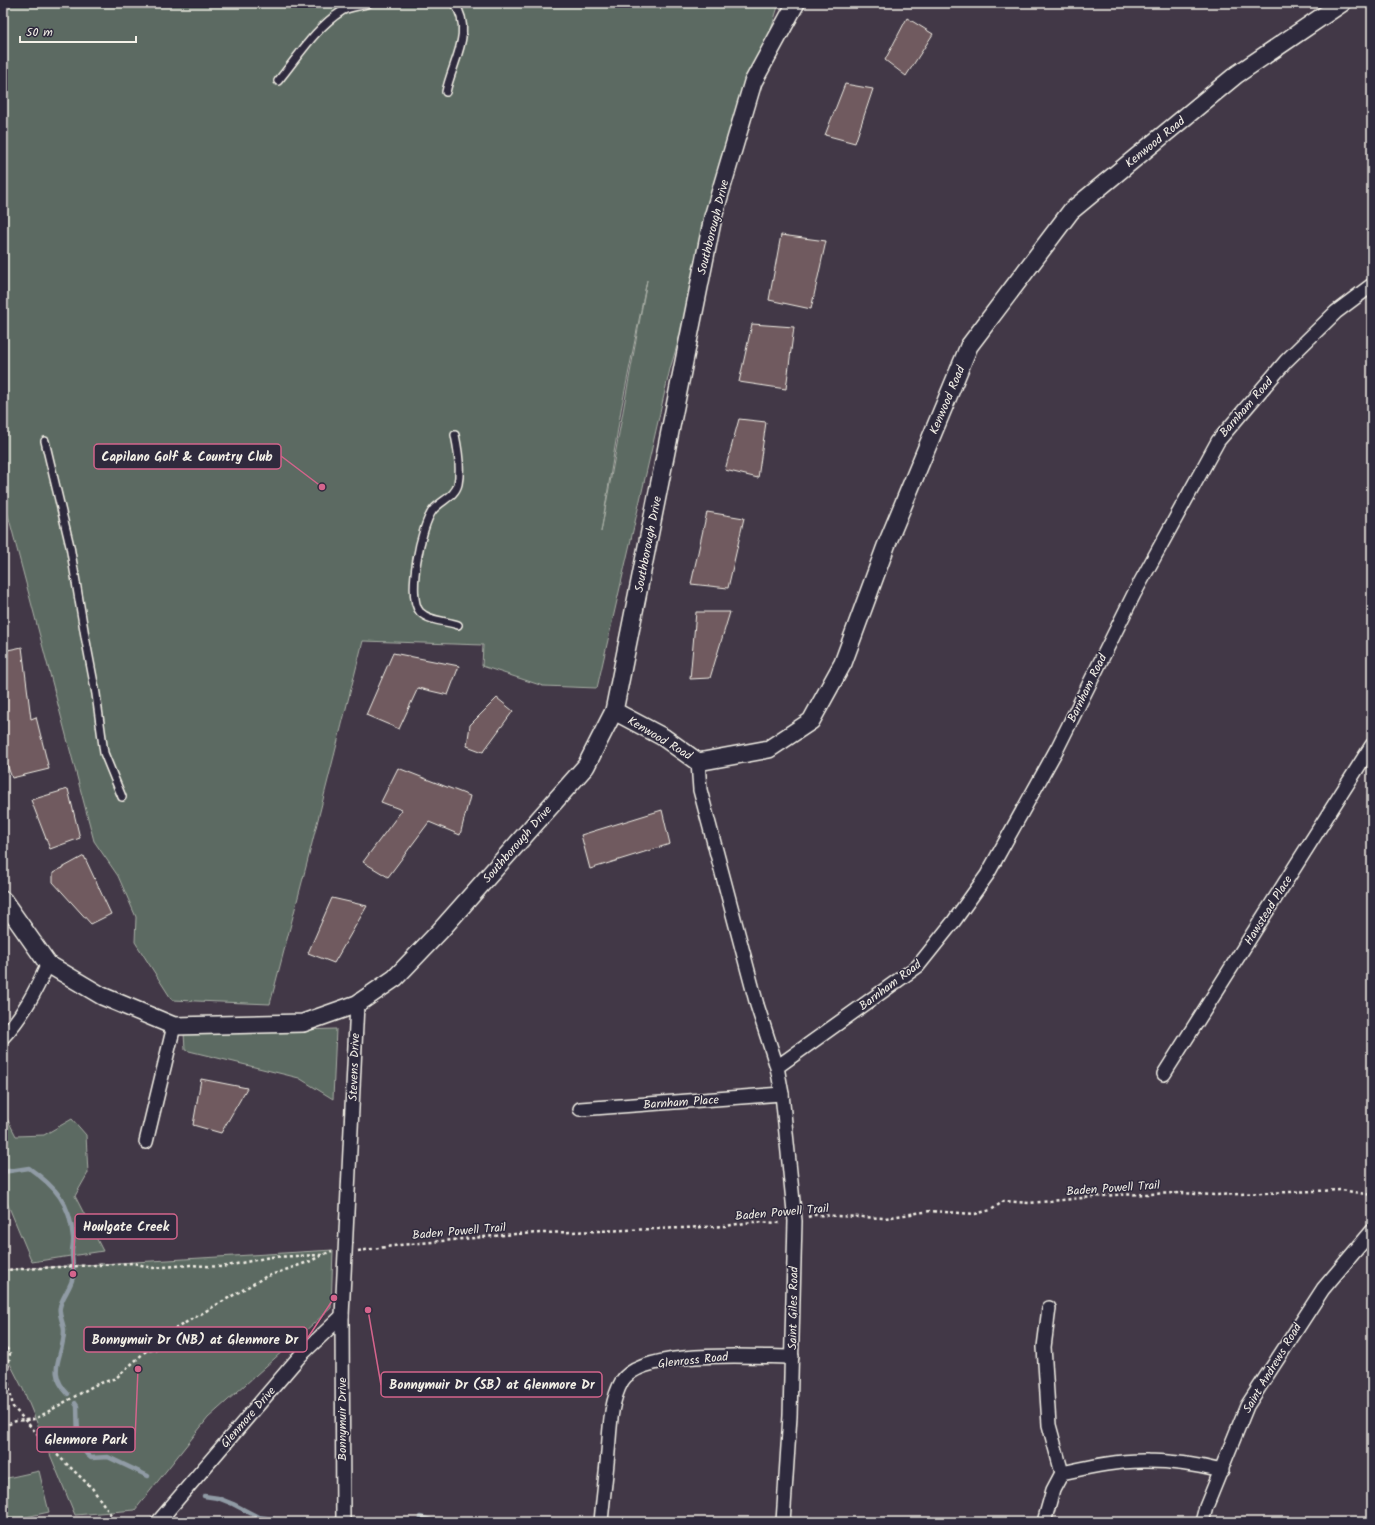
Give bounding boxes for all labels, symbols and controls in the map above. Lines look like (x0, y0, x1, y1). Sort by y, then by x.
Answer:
scale bar (20, 18, 136, 44)
text: 50 m (26, 23, 53, 42)
street label: Kenwood Road (1121, 111, 1190, 173)
street label: Southborough Drive (692, 177, 735, 277)
street label: Kenwood Road (925, 362, 971, 437)
street label: Barnham Road (1215, 372, 1279, 442)
callout: Capilano Golf & Country Club (94, 444, 281, 469)
text: Capilano Golf & Country Club (101, 447, 273, 468)
street label: Southborough Drive (630, 494, 667, 594)
street label: Barnham Road (1063, 650, 1113, 726)
street label: Kenwood Road (624, 712, 697, 766)
street label: Southborough Drive (478, 801, 557, 887)
street label: Hawstead Place (1239, 871, 1298, 949)
street label: Barnham Road (855, 955, 926, 1015)
street label: Stevens Drive (344, 1032, 365, 1101)
street label: Barnham Place (643, 1090, 720, 1115)
street label: Baden Powell Trail (1066, 1176, 1161, 1201)
street label: Baden Powell Trail (734, 1199, 830, 1226)
callout: Houlgate Creek (75, 1214, 177, 1239)
text: Houlgate Creek (83, 1217, 170, 1238)
street label: Baden Powell Trail (411, 1218, 507, 1245)
street label: Saint Giles Road (783, 1265, 804, 1350)
street label: Saint Andrews Road (1238, 1319, 1307, 1417)
callout: Bonnymuir Dr (NB) at Glenmore Dr (84, 1327, 307, 1352)
text: Bonnymuir Dr (NB) at Glenmore Dr (92, 1330, 299, 1351)
street label: Glenross Road (657, 1347, 730, 1374)
callout: Bonnymuir Dr (SB) at Glenmore Dr (381, 1372, 602, 1397)
text: Bonnymuir Dr (SB) at Glenmore Dr (389, 1375, 596, 1396)
street label: Bonnymuir Drive (333, 1377, 352, 1461)
street label: Glenmore Drive (216, 1382, 281, 1452)
callout: Glenmore Park (37, 1427, 135, 1452)
text: Glenmore Park (45, 1430, 128, 1451)

